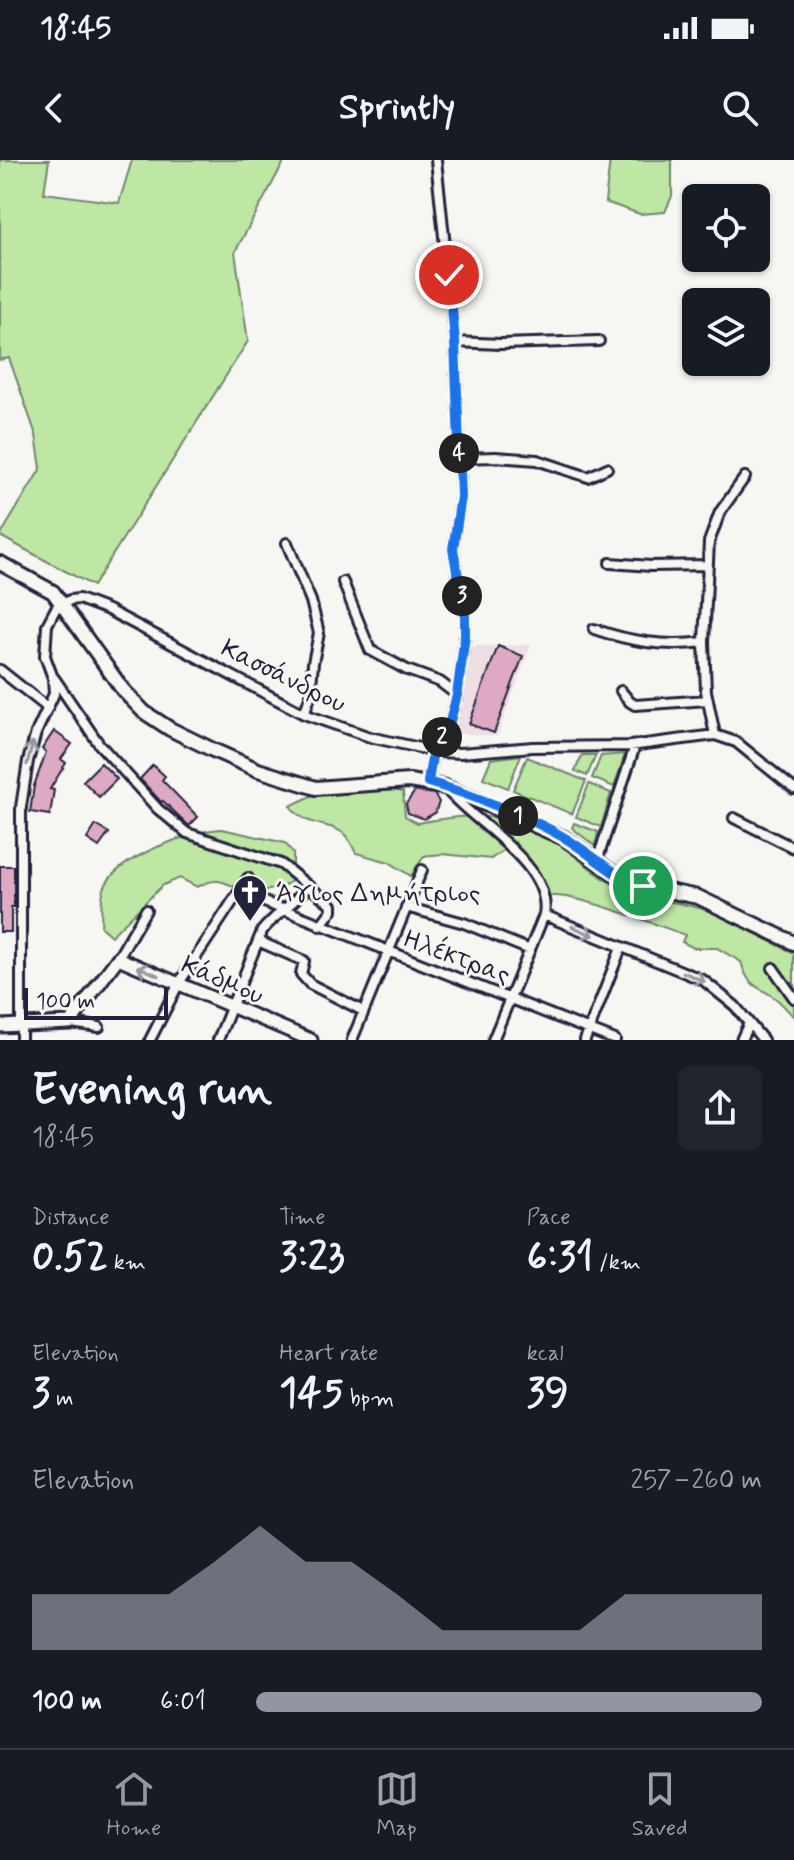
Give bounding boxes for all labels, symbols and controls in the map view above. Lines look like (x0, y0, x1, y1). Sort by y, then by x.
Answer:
text: 18:45 (40, 9, 111, 48)
text: Sprintly (339, 85, 455, 132)
icon: back (32, 86, 76, 130)
icon: search (718, 86, 762, 130)
map controls (682, 184, 770, 376)
button: locate (682, 184, 770, 272)
pin (415, 241, 483, 309)
icon: check (427, 253, 471, 297)
button: layers (682, 288, 770, 376)
pin: 4 (439, 433, 479, 473)
text: 4 (453, 439, 465, 467)
pin: 3 (442, 576, 482, 616)
text: 3 (457, 582, 467, 610)
street label: Κασσάνδρου (215, 632, 351, 722)
pin: 2 (422, 717, 462, 757)
text: 2 (437, 723, 447, 751)
one-way arrow (24, 741, 39, 767)
pin: 1 (498, 796, 538, 836)
text: 1 (513, 802, 523, 830)
pin (609, 852, 677, 920)
icon: arrive (621, 864, 665, 908)
church icon: Άγιος Δημήτριος (231, 873, 269, 923)
place label: Άγιος Δημήτριος (276, 877, 480, 911)
street label: Ηλέκτρας (398, 923, 515, 993)
one-way arrow (570, 925, 595, 940)
street label: Κάδμου (176, 948, 269, 1013)
one-way arrow (136, 962, 161, 977)
one-way arrow (681, 970, 705, 985)
scale bar (24, 984, 168, 1020)
text: 100 m (36, 988, 95, 1016)
text: Evening run (32, 1062, 272, 1120)
button: share (678, 1066, 762, 1150)
text: 18:45 (32, 1121, 94, 1155)
text: Distance (32, 1204, 109, 1232)
text: Time (279, 1204, 325, 1232)
text: Pace (527, 1204, 570, 1232)
text: 0.52 (32, 1232, 108, 1284)
text: 3:23 (279, 1232, 345, 1284)
text: 6:31 (527, 1232, 593, 1284)
text: km (108, 1249, 146, 1277)
text: /km (593, 1249, 641, 1277)
text: Elevation (32, 1340, 119, 1368)
text: Heart rate (279, 1340, 378, 1368)
text: kcal (527, 1340, 564, 1368)
text: 3 (32, 1368, 50, 1420)
text: 145 (279, 1368, 344, 1420)
text: 39 (527, 1368, 569, 1420)
text: m (50, 1385, 74, 1413)
text: bpm (344, 1385, 394, 1413)
text: Elevation (32, 1464, 134, 1498)
text: 257–260 m (630, 1464, 762, 1498)
text: 100 m (32, 1685, 102, 1719)
text: 6:01 (160, 1685, 206, 1719)
tab: Home (107, 1767, 161, 1843)
tab: Map (375, 1767, 419, 1843)
tab: Saved (632, 1767, 687, 1843)

